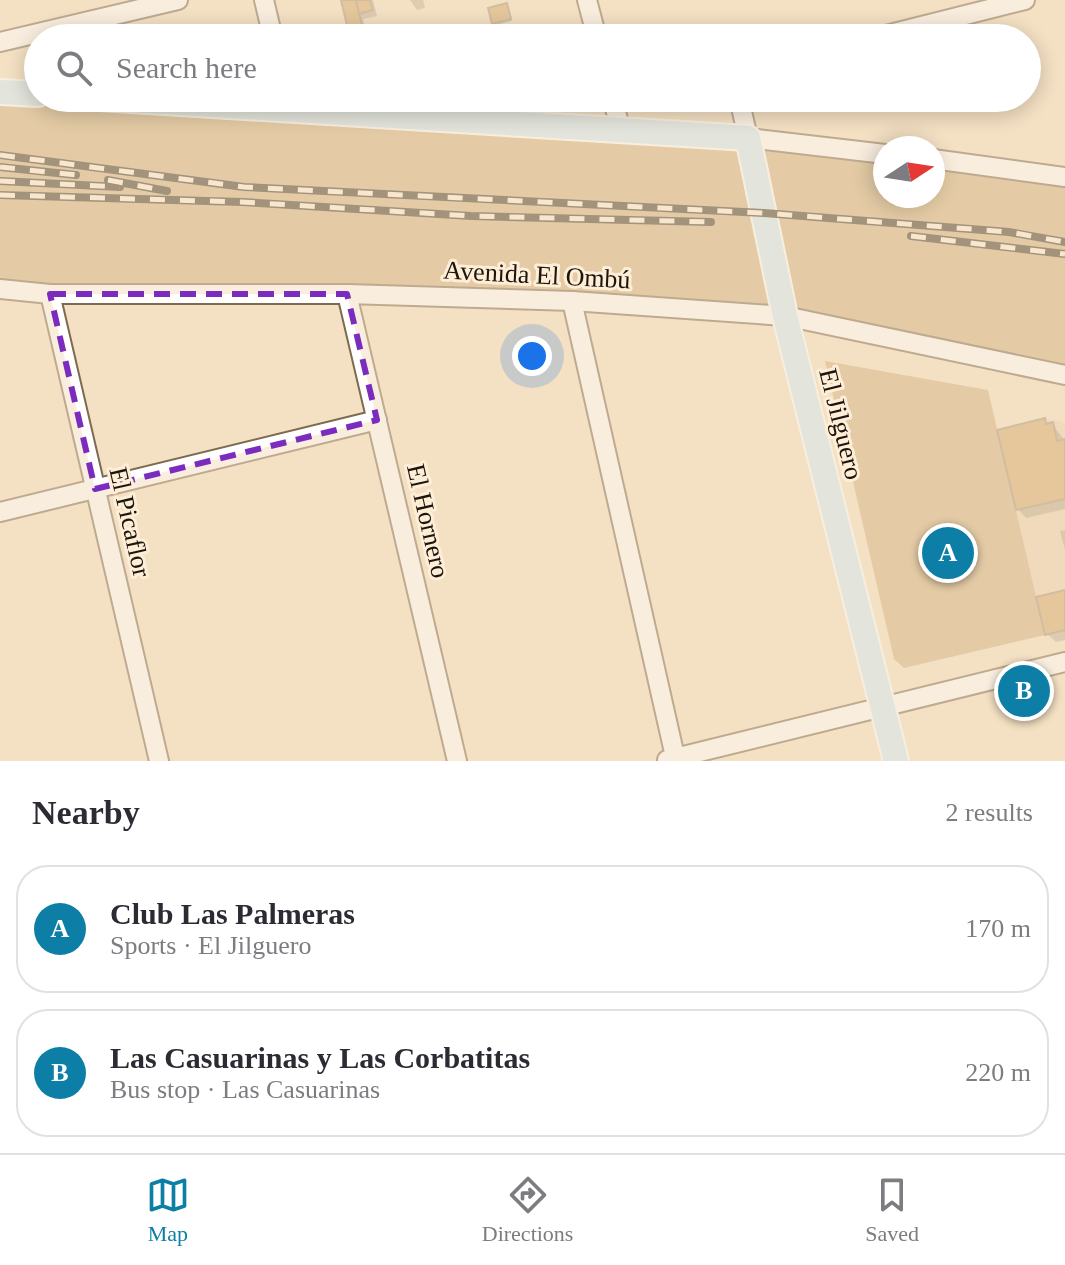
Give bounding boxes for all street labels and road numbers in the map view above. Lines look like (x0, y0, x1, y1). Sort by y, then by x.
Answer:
street label: Avenida El Ombú (443, 256, 631, 294)
street label: El Jilguero (813, 365, 869, 483)
street label: El Hornero (401, 461, 455, 581)
street label: El Picaflor (103, 464, 157, 580)

